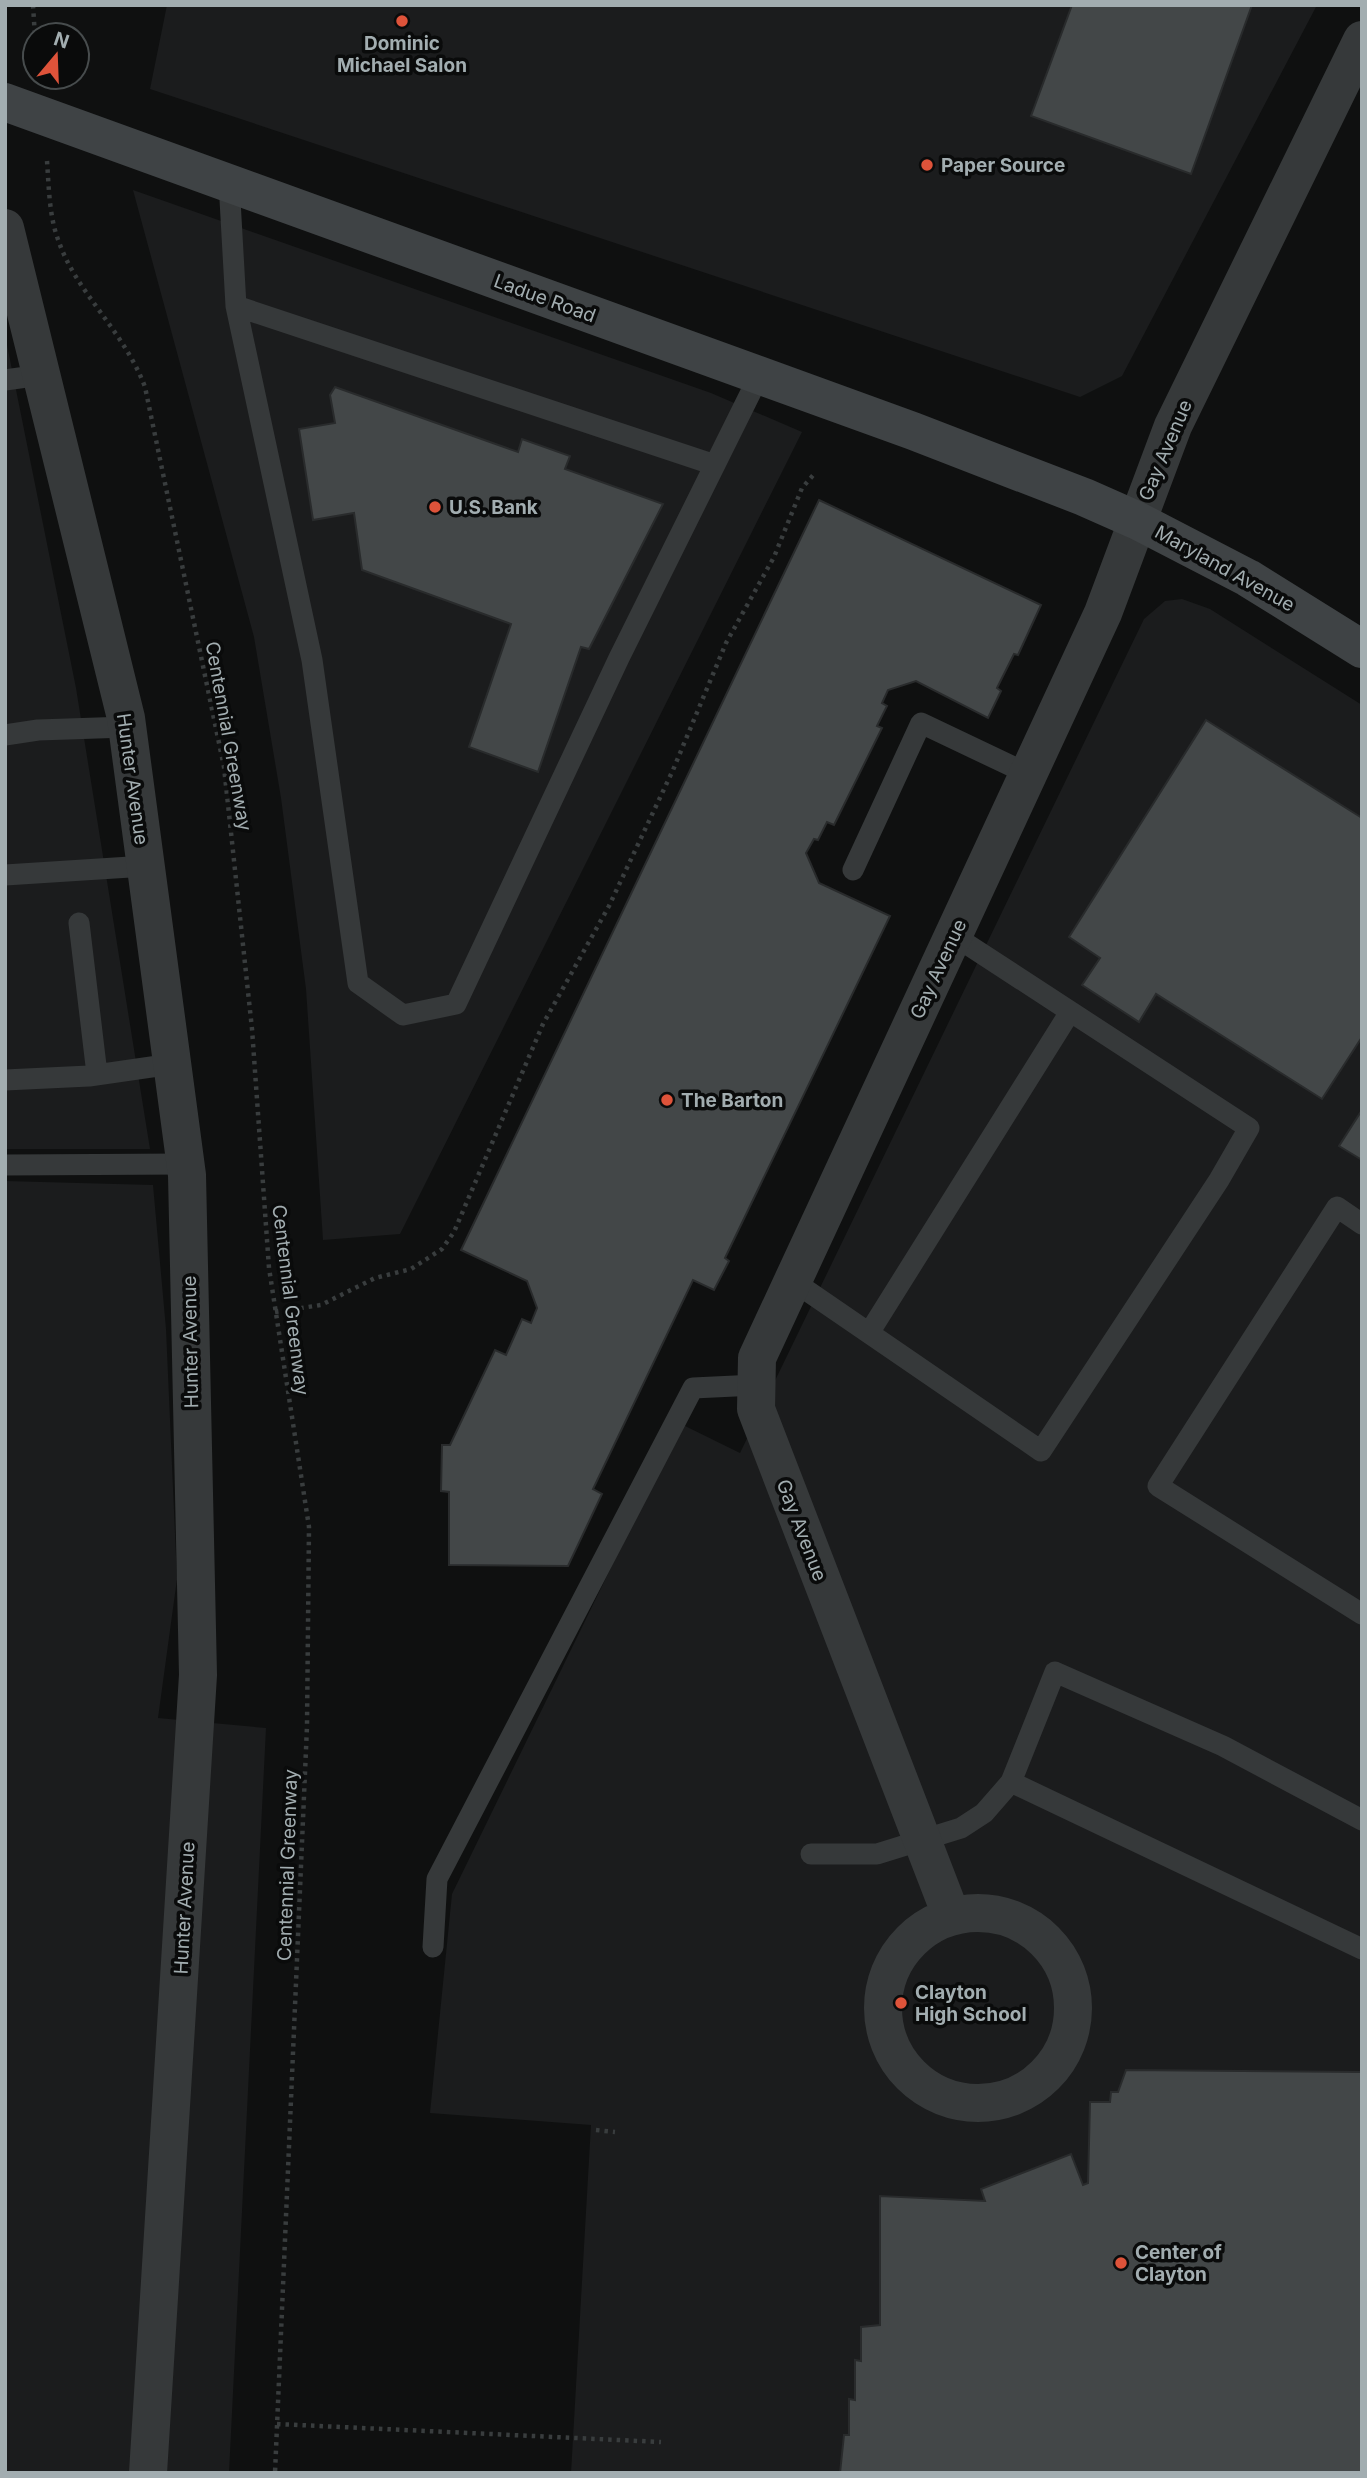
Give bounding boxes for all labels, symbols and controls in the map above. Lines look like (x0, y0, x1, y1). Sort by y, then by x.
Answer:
marker: Dominic Michael Salon (394, 13, 410, 29)
north arrow (21, 21, 91, 91)
text: N (51, 27, 72, 54)
place label: Dominic Michael Salon (337, 32, 467, 77)
place label: Paper Source (941, 154, 1065, 177)
marker: Paper Source (919, 157, 935, 173)
street label: Ladue Road (491, 269, 599, 327)
street label: Gay Avenue (1134, 396, 1197, 504)
place label: U.S. Bank (449, 496, 538, 519)
marker: U.S. Bank (427, 499, 443, 515)
street label: Maryland Avenue (1151, 520, 1299, 616)
street label: Centennial Greenway (201, 640, 257, 833)
street label: Hunter Avenue (112, 712, 153, 846)
street label: Gay Avenue (905, 916, 972, 1023)
place label: The Barton (681, 1089, 783, 1112)
marker: The Barton (659, 1092, 675, 1108)
street label: Centennial Greenway (267, 1203, 314, 1397)
street label: Hunter Avenue (178, 1275, 203, 1409)
street label: Gay Avenue (772, 1476, 832, 1584)
street label: Centennial Greenway (273, 1768, 302, 1961)
street label: Hunter Avenue (170, 1841, 199, 1975)
place label: Clayton High School (915, 1981, 1027, 2026)
marker: Clayton High School (893, 1995, 909, 2011)
place label: Center of Clayton (1135, 2241, 1222, 2286)
marker: Center of Clayton (1113, 2255, 1129, 2271)

